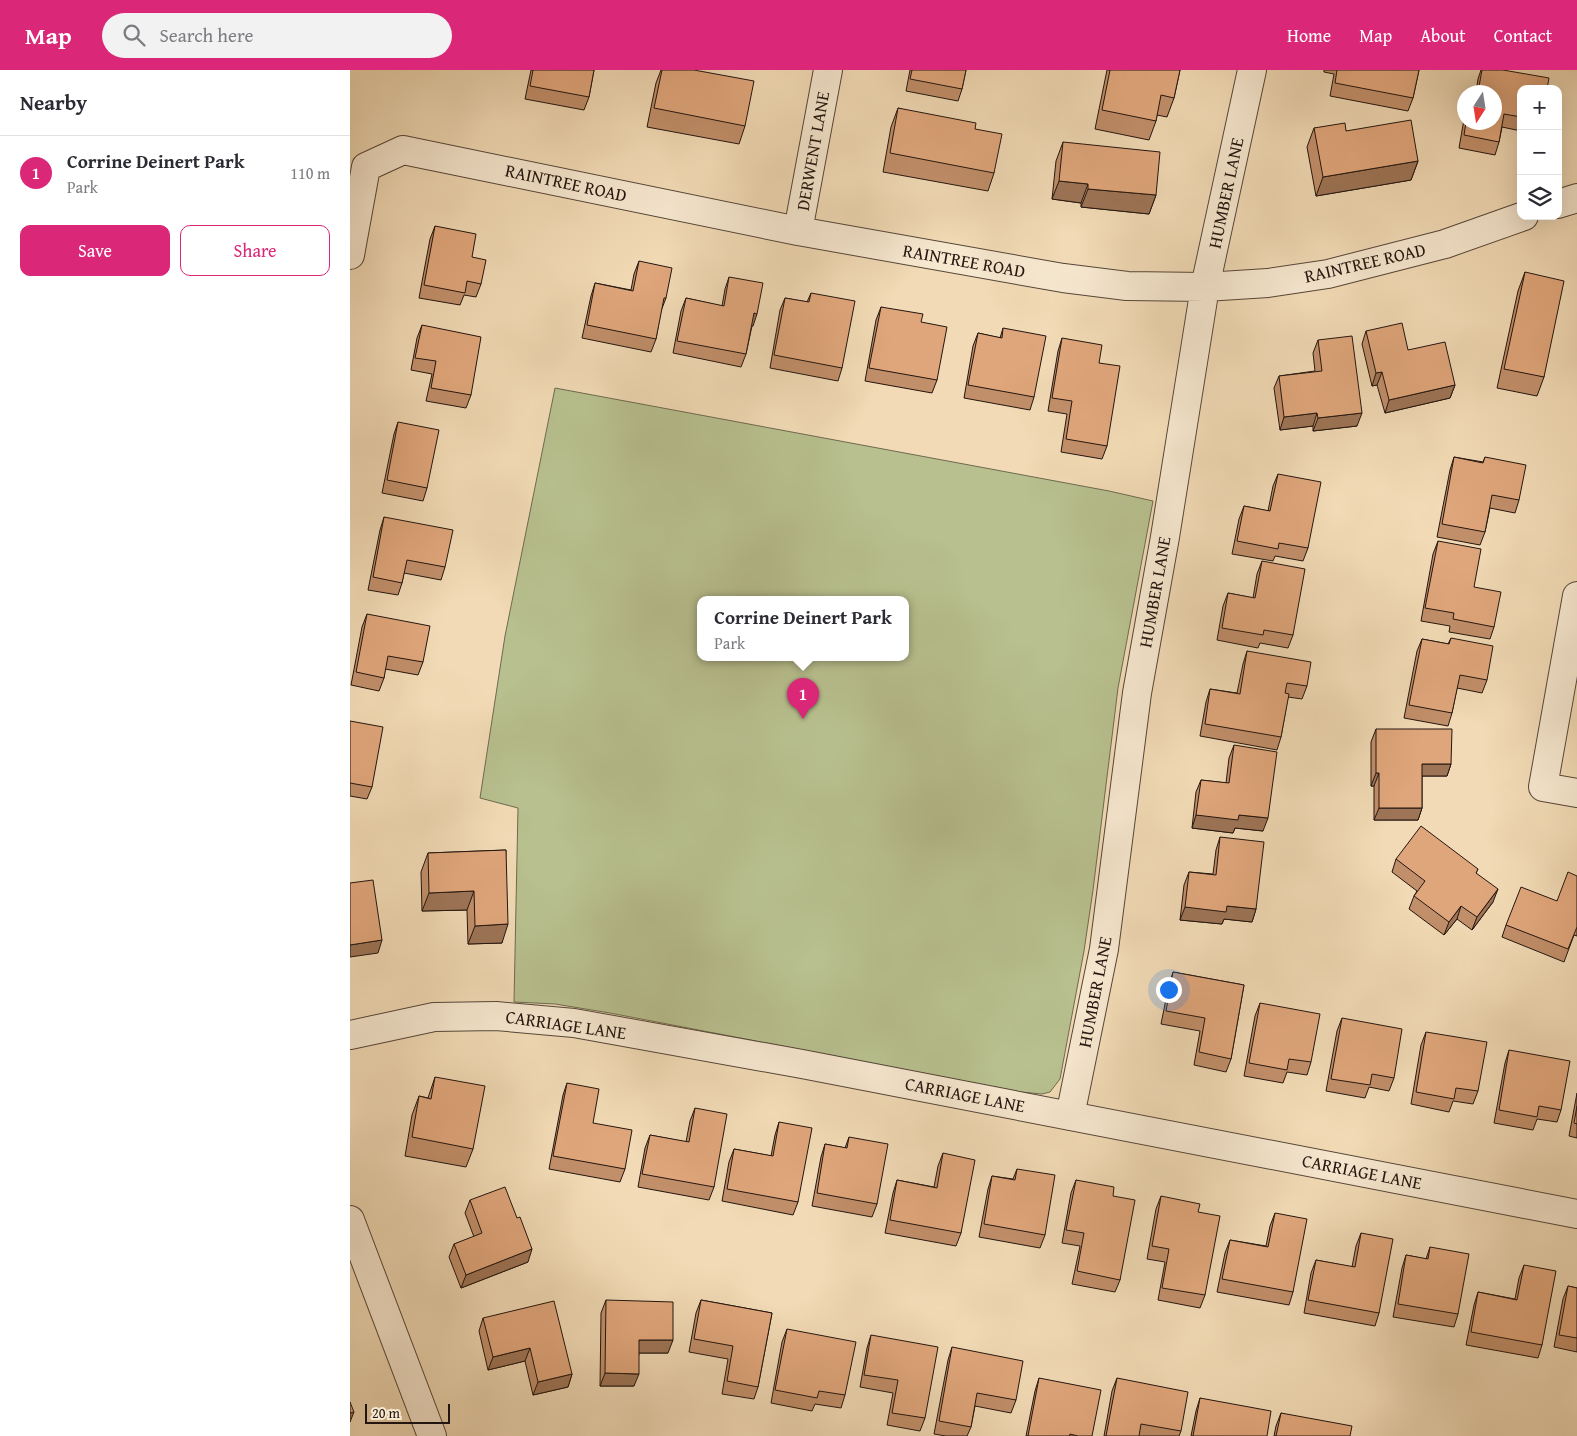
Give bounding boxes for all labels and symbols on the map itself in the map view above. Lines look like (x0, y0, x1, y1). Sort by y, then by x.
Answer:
north arrow (1457, 85, 1502, 130)
street label: DERWENT LANE (789, 89, 836, 213)
street label: HUMBER LANE (1201, 135, 1250, 251)
street label: RAINTREE ROAD (503, 156, 630, 209)
street label: RAINTREE ROAD (1302, 235, 1428, 290)
street label: RAINTREE ROAD (901, 236, 1027, 285)
street label: HUMBER LANE (1131, 534, 1178, 650)
pin: 1 (787, 678, 819, 719)
street label: HUMBER LANE (1070, 934, 1119, 1050)
your location (1156, 977, 1182, 1003)
street label: CARRIAGE LANE (504, 1003, 628, 1046)
street label: CARRIAGE LANE (903, 1070, 1027, 1119)
street label: CARRIAGE LANE (1300, 1147, 1424, 1196)
scale bar (365, 1401, 450, 1424)

